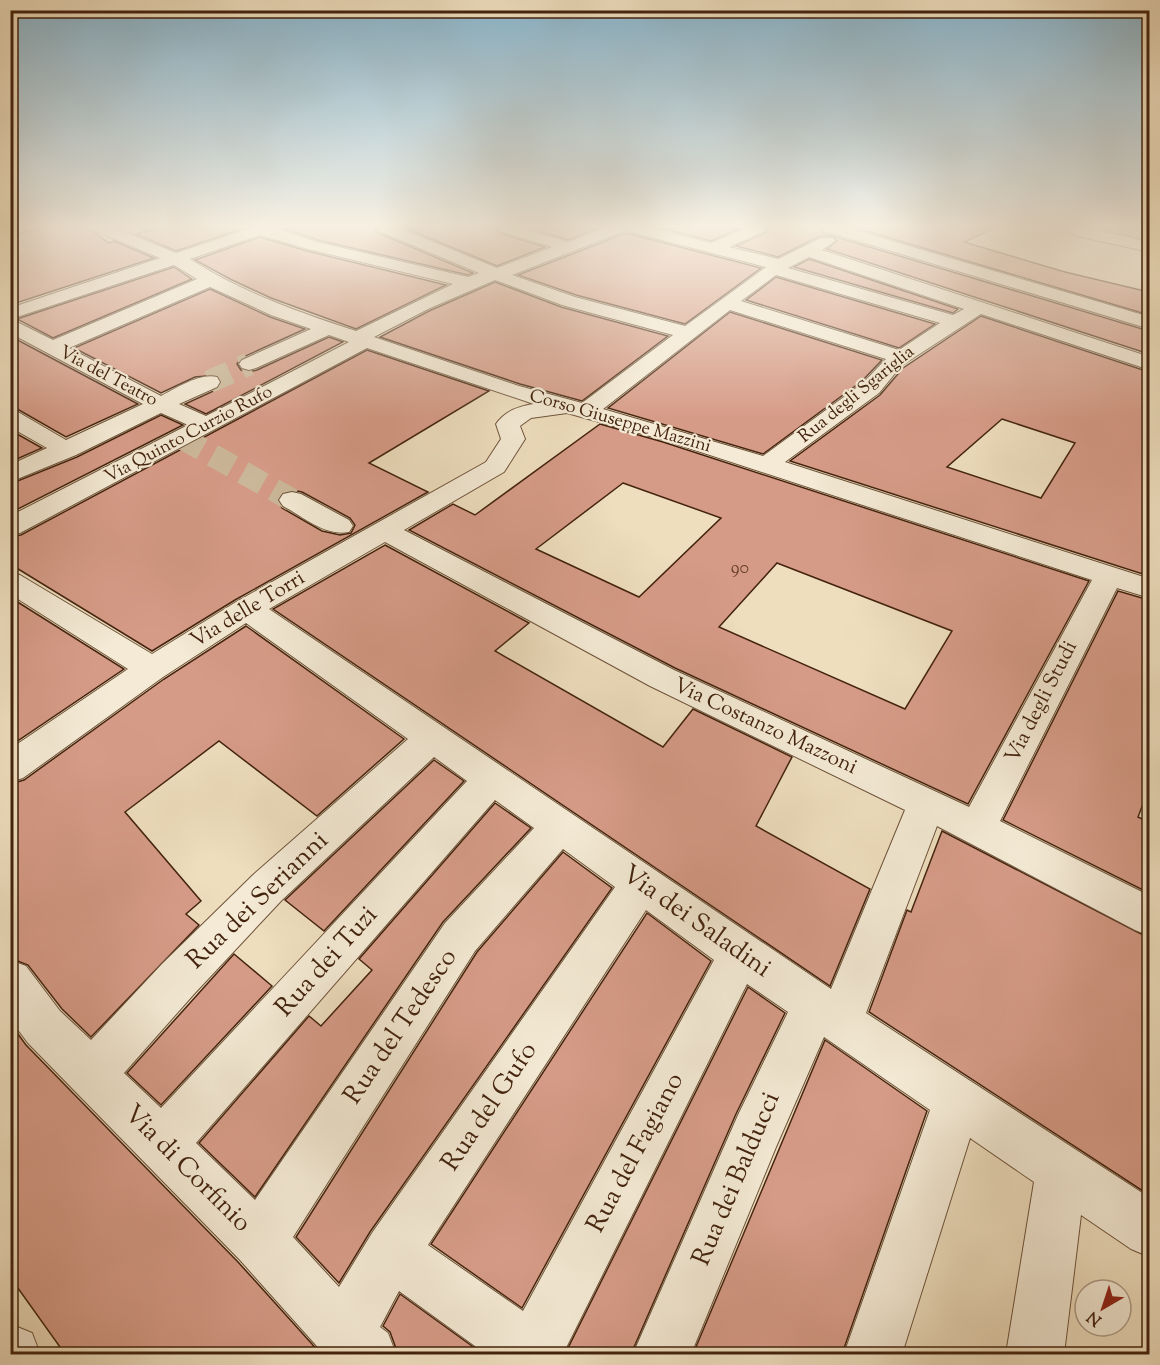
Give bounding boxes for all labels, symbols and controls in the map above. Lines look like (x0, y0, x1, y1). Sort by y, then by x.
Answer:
street label: Via del Teatro (54, 340, 162, 414)
street label: Rua degli Sgariglia (793, 340, 921, 450)
street label: Via Quinto Curzio Rufo (100, 380, 278, 490)
street label: Corso Giuseppe Mazzini (526, 384, 714, 460)
house number: 90 (731, 556, 749, 582)
street label: Via delle Torri (185, 564, 311, 656)
street label: Via degli Studi (998, 636, 1086, 768)
street label: Via Costanzo Mazzoni (668, 671, 862, 783)
street label: Rua dei Serianni (179, 824, 337, 978)
street label: Via dei Saladini (614, 857, 778, 987)
street label: Rua dei Tuzi (267, 898, 387, 1026)
street label: Rua del Tedesco (335, 942, 467, 1112)
street label: Rua del Gufo (433, 1035, 547, 1179)
street label: Rua del Fagiano (578, 1066, 694, 1240)
street label: Rua dei Balducci (684, 1086, 790, 1272)
street label: Via di Corfinio (115, 1097, 259, 1241)
north arrow (1073, 1278, 1133, 1338)
text: N (1083, 1305, 1107, 1331)

